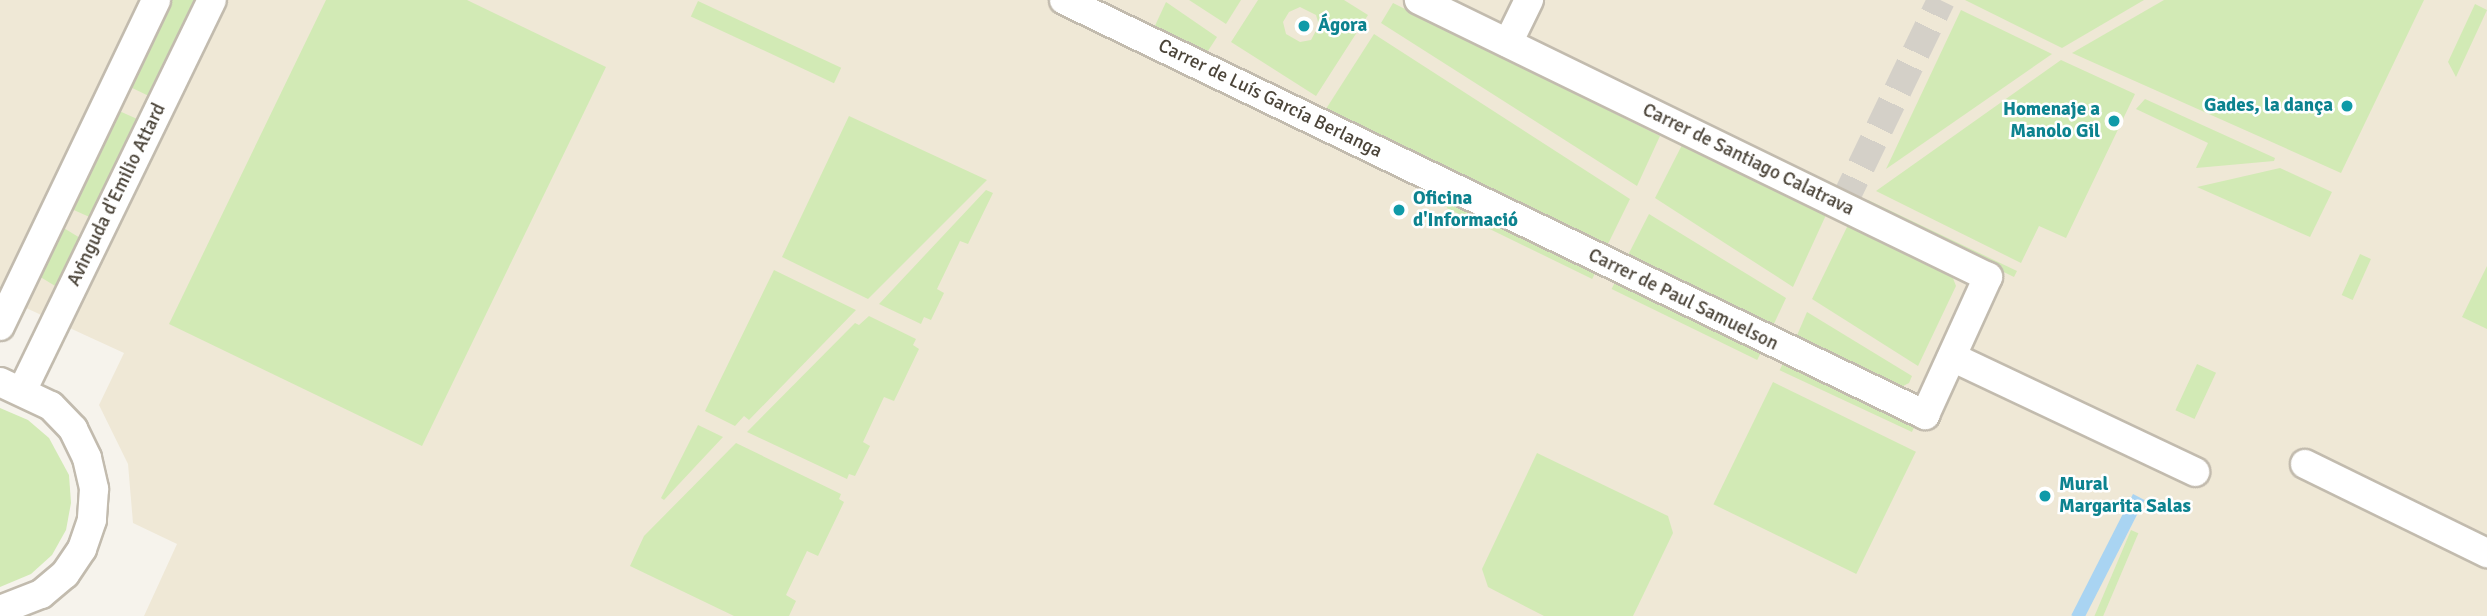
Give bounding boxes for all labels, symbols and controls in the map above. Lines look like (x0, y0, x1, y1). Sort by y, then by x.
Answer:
place label: Ágora (1318, 15, 1367, 37)
marker: Ágora (1296, 18, 1312, 34)
street label: Carrer de Luís García Berlanga (1154, 35, 1386, 163)
place label: Gades, la dança (2204, 95, 2333, 117)
marker: Gades, la dança (2339, 98, 2355, 114)
street label: Carrer de Santiago Calatrava (1639, 99, 1857, 221)
place label: Homenaje a Manolo Gil (2003, 99, 2100, 143)
street label: Avinguda d'Emilio Attard (63, 100, 171, 290)
marker: Homenaje a Manolo Gil (2106, 113, 2122, 129)
place label: Oficina d'Informació (1413, 188, 1518, 232)
marker: Oficina d'Informació (1391, 202, 1407, 218)
street label: Carrer de Paul Samuelson (1584, 244, 1782, 356)
place label: Mural Margarita Salas (2059, 474, 2191, 518)
marker: Mural Margarita Salas (2037, 488, 2053, 504)

